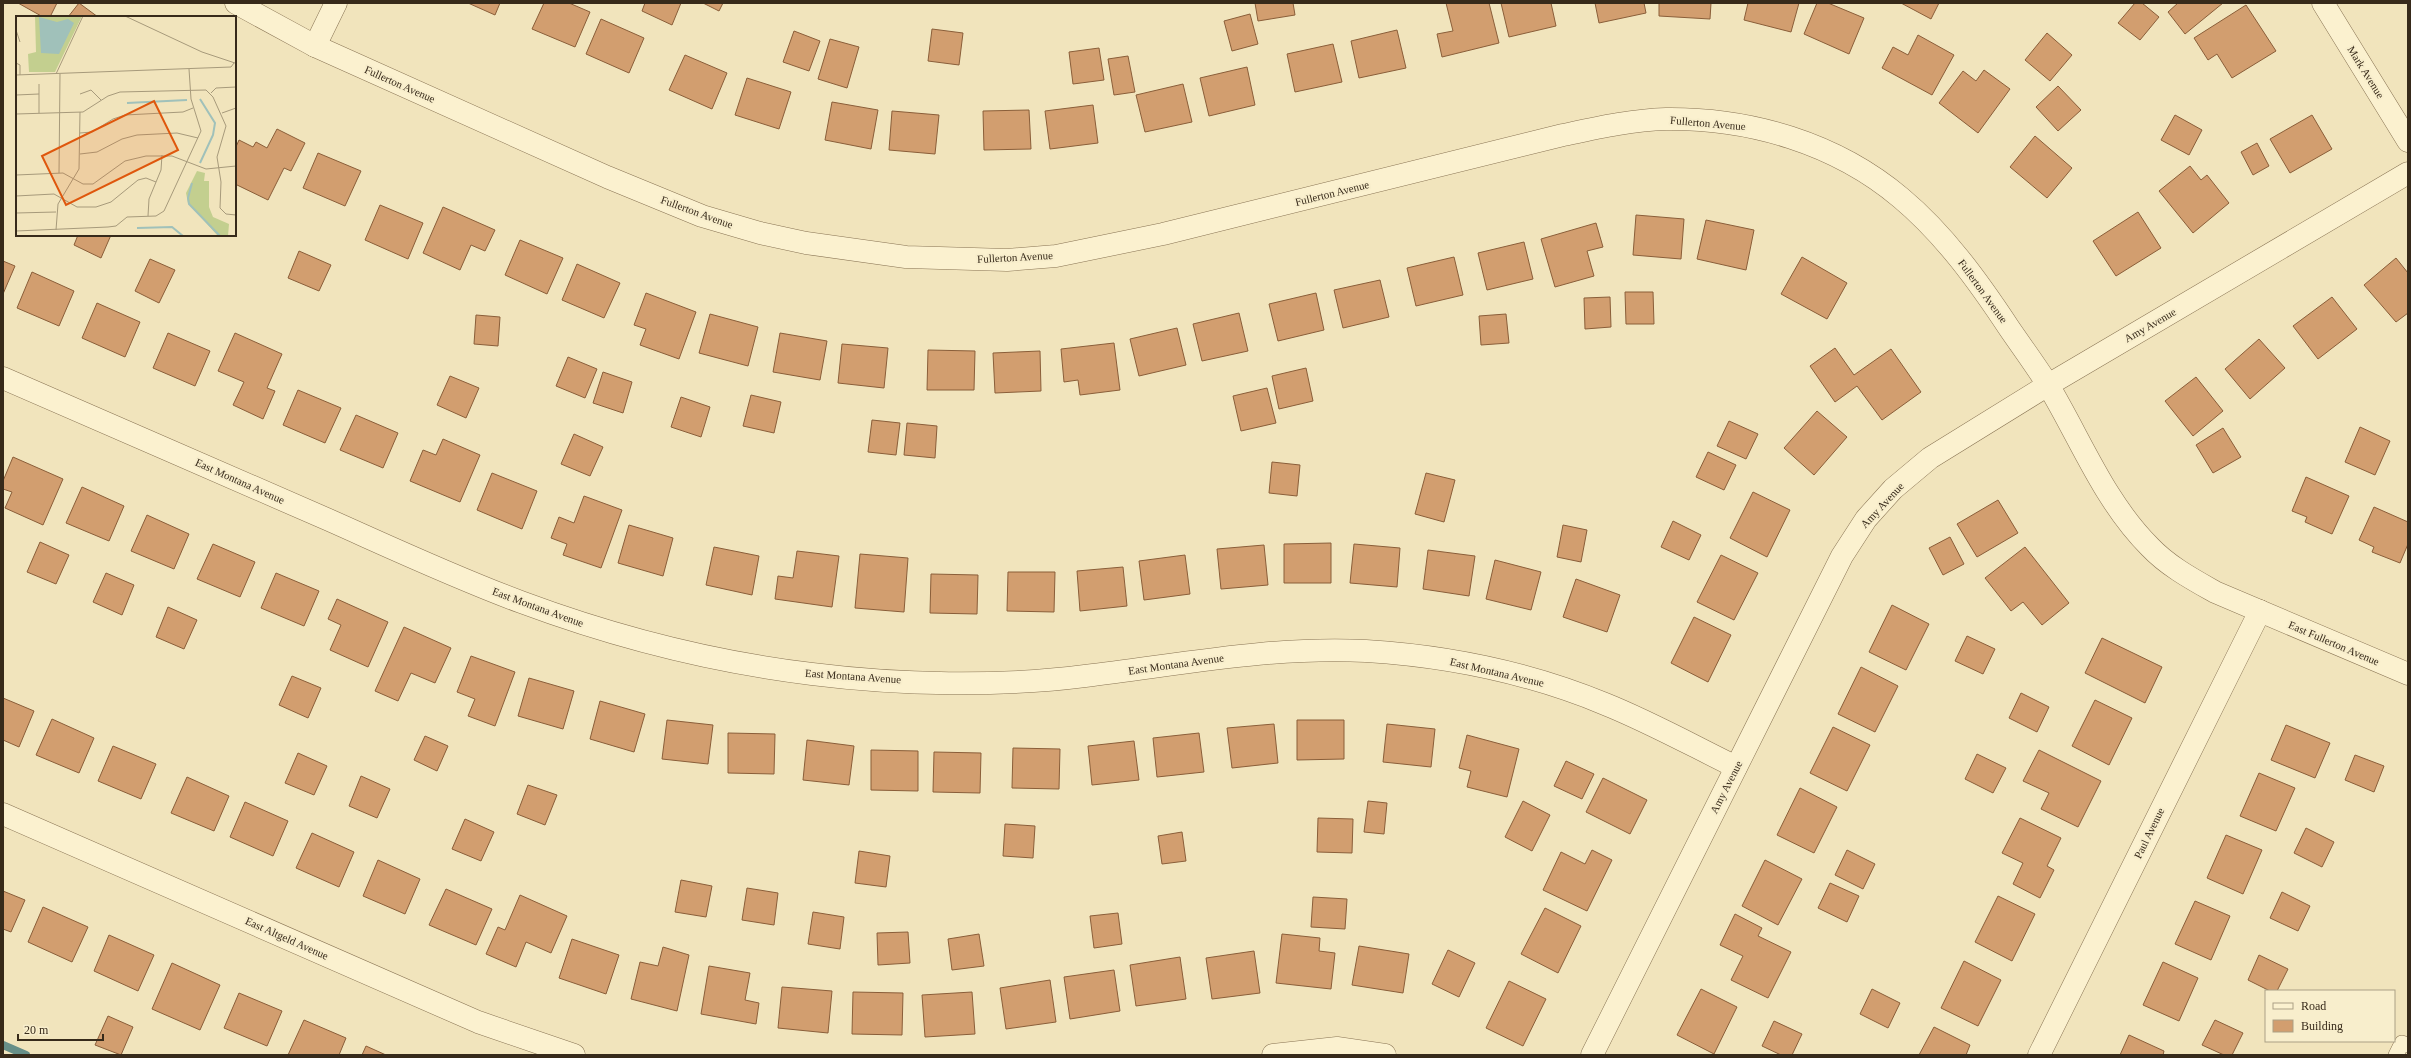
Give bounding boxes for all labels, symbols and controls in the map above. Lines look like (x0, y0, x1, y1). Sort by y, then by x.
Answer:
inset map (16, 16, 236, 236)
street label: Mark Avenue (2345, 44, 2387, 100)
street label: Fullerton Avenue (363, 63, 437, 105)
street label: Fullerton Avenue (1670, 114, 1746, 132)
street label: Fullerton Avenue (1294, 178, 1370, 208)
street label: Fullerton Avenue (659, 193, 735, 231)
street label: Fullerton Avenue (977, 249, 1053, 265)
street label: Fullerton Avenue (1956, 257, 2010, 325)
street label: Amy Avenue (2122, 305, 2178, 345)
street label: East Montana Avenue (194, 456, 287, 506)
street label: Amy Avenue (1858, 480, 1906, 530)
street label: East Montana Avenue (491, 585, 585, 629)
street label: East Fullerton Avenue (2287, 618, 2381, 668)
street label: East Montana Avenue (1127, 651, 1225, 677)
street label: East Montana Avenue (1449, 655, 1545, 689)
street label: East Montana Avenue (805, 667, 902, 685)
street label: Amy Avenue (1708, 759, 1744, 815)
street label: Paul Avenue (2132, 806, 2167, 860)
street label: East Altgeld Avenue (244, 914, 330, 962)
legend (2265, 990, 2395, 1042)
text: Road (2301, 999, 2326, 1013)
scale bar (18, 1016, 103, 1042)
text: Building (2301, 1019, 2343, 1033)
text: 20 m (24, 1023, 49, 1037)

